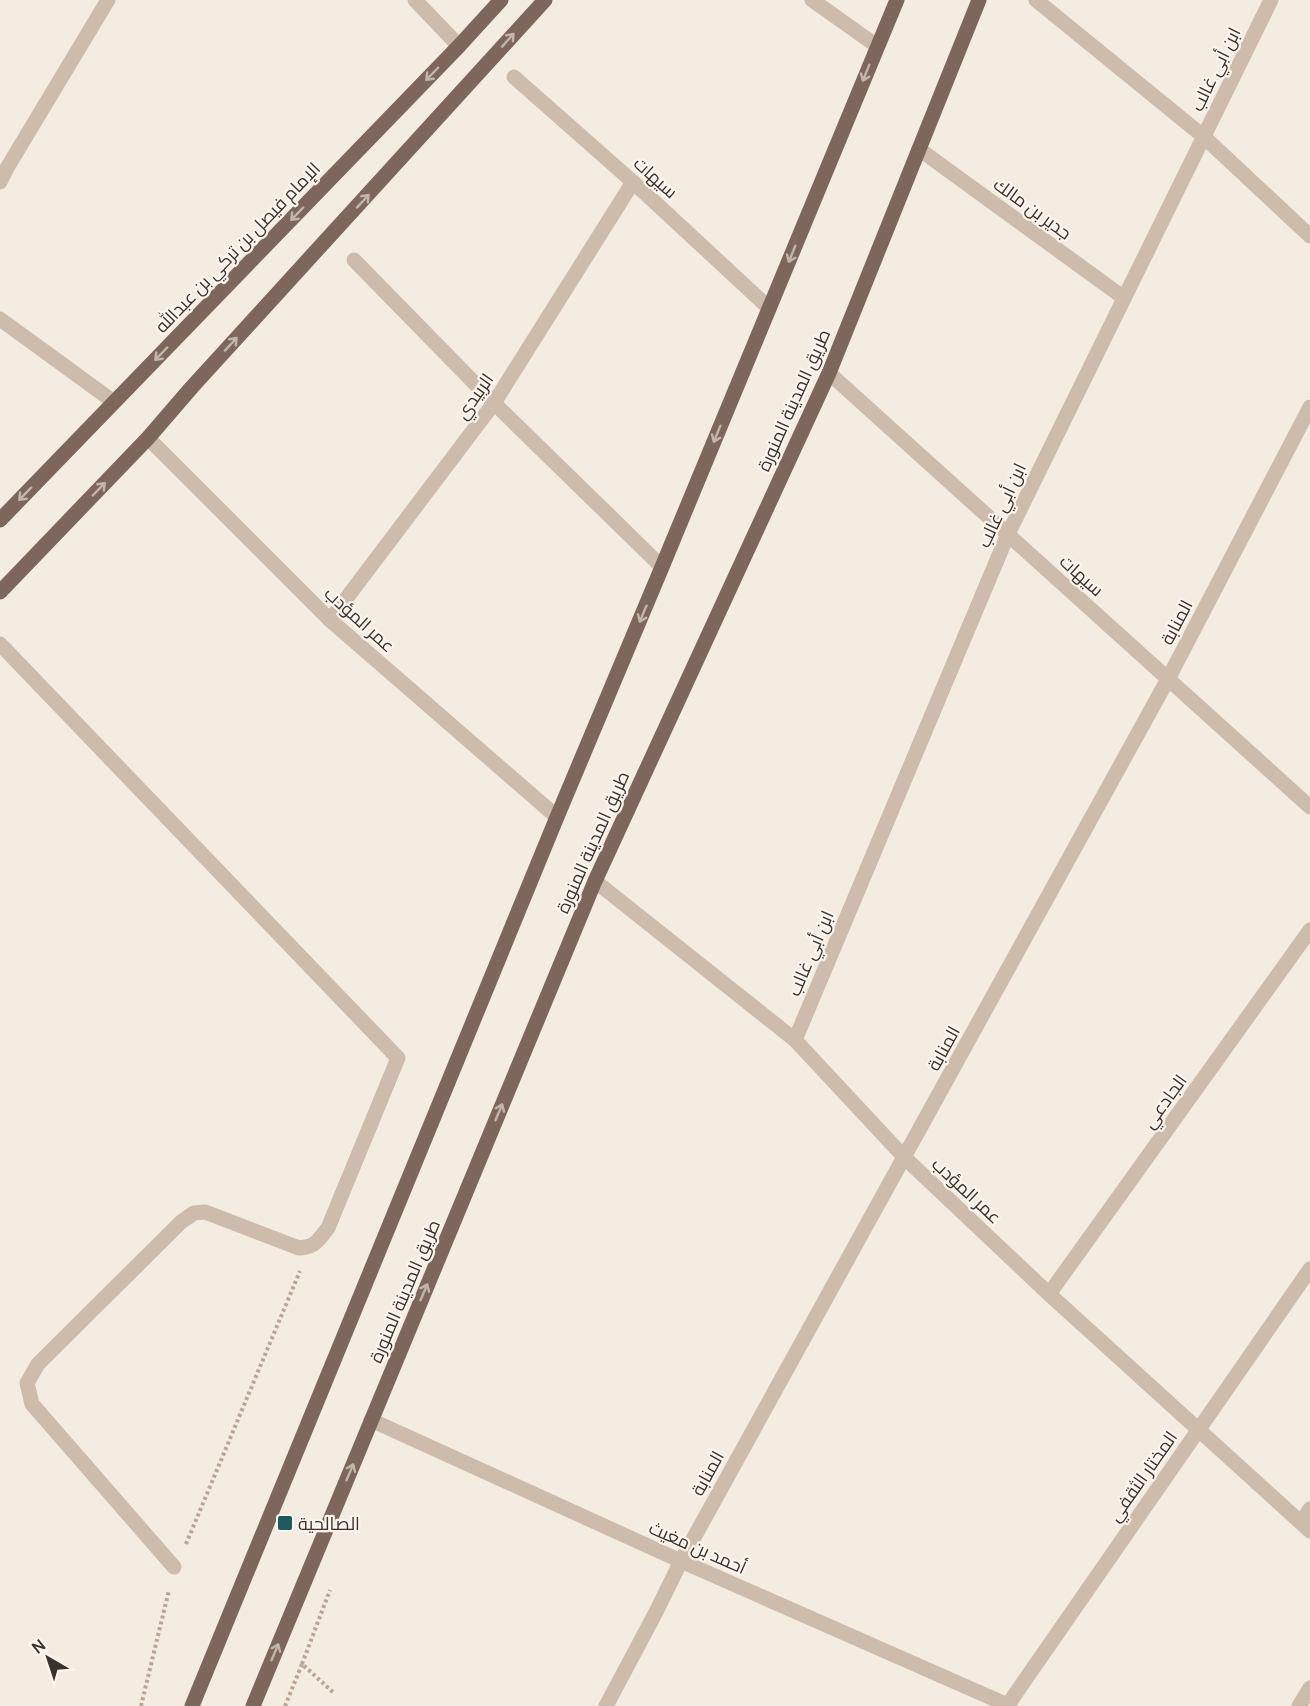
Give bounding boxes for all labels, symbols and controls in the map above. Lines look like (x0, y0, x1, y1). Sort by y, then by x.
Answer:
street label: ابن أبي غالب (1184, 23, 1248, 116)
one-way arrow (501, 33, 515, 48)
one-way arrow (860, 64, 871, 82)
one-way arrow (425, 66, 440, 81)
street label: سيهات (629, 151, 683, 203)
street label: الإمام فيصل بن تركي بن عبدالله (149, 157, 327, 340)
street label: جدير بن مالك (989, 172, 1077, 244)
one-way arrow (356, 193, 371, 208)
one-way arrow (289, 206, 304, 221)
one-way arrow (786, 244, 797, 262)
street label: طريق المدينة المنورة (751, 325, 836, 475)
one-way arrow (224, 337, 238, 352)
one-way arrow (154, 346, 168, 361)
street label: الربيدي (450, 368, 501, 426)
one-way arrow (711, 424, 722, 443)
street label: ابن أبي غالب (971, 459, 1034, 552)
one-way arrow (91, 482, 105, 497)
one-way arrow (19, 486, 33, 501)
street label: سيهات (1055, 549, 1109, 601)
street label: عمر المؤدب (320, 581, 400, 657)
street label: المنابة (1154, 595, 1198, 649)
one-way arrow (637, 604, 648, 623)
street label: طريق المدينة المنورة (550, 767, 635, 917)
street label: ابن أبي غالب (781, 907, 842, 1001)
street label: المنابة (921, 1021, 965, 1075)
street label: الجادعي (1136, 1069, 1194, 1135)
one-way arrow (494, 1103, 505, 1121)
street label: عمر المؤدب (927, 1152, 1007, 1228)
street label: طريق المدينة المنورة (363, 1216, 446, 1367)
one-way arrow (419, 1283, 430, 1301)
street label: المختار الثقفي (1102, 1426, 1185, 1528)
street label: المنابة (685, 1446, 729, 1500)
one-way arrow (345, 1463, 356, 1482)
place label: الصالحية (298, 1511, 360, 1535)
marker: الصالحية (276, 1514, 294, 1532)
street label: أحمد بن مغيث (646, 1515, 751, 1579)
north arrow (18, 1628, 78, 1688)
text: N (27, 1634, 50, 1659)
one-way arrow (270, 1643, 281, 1662)

